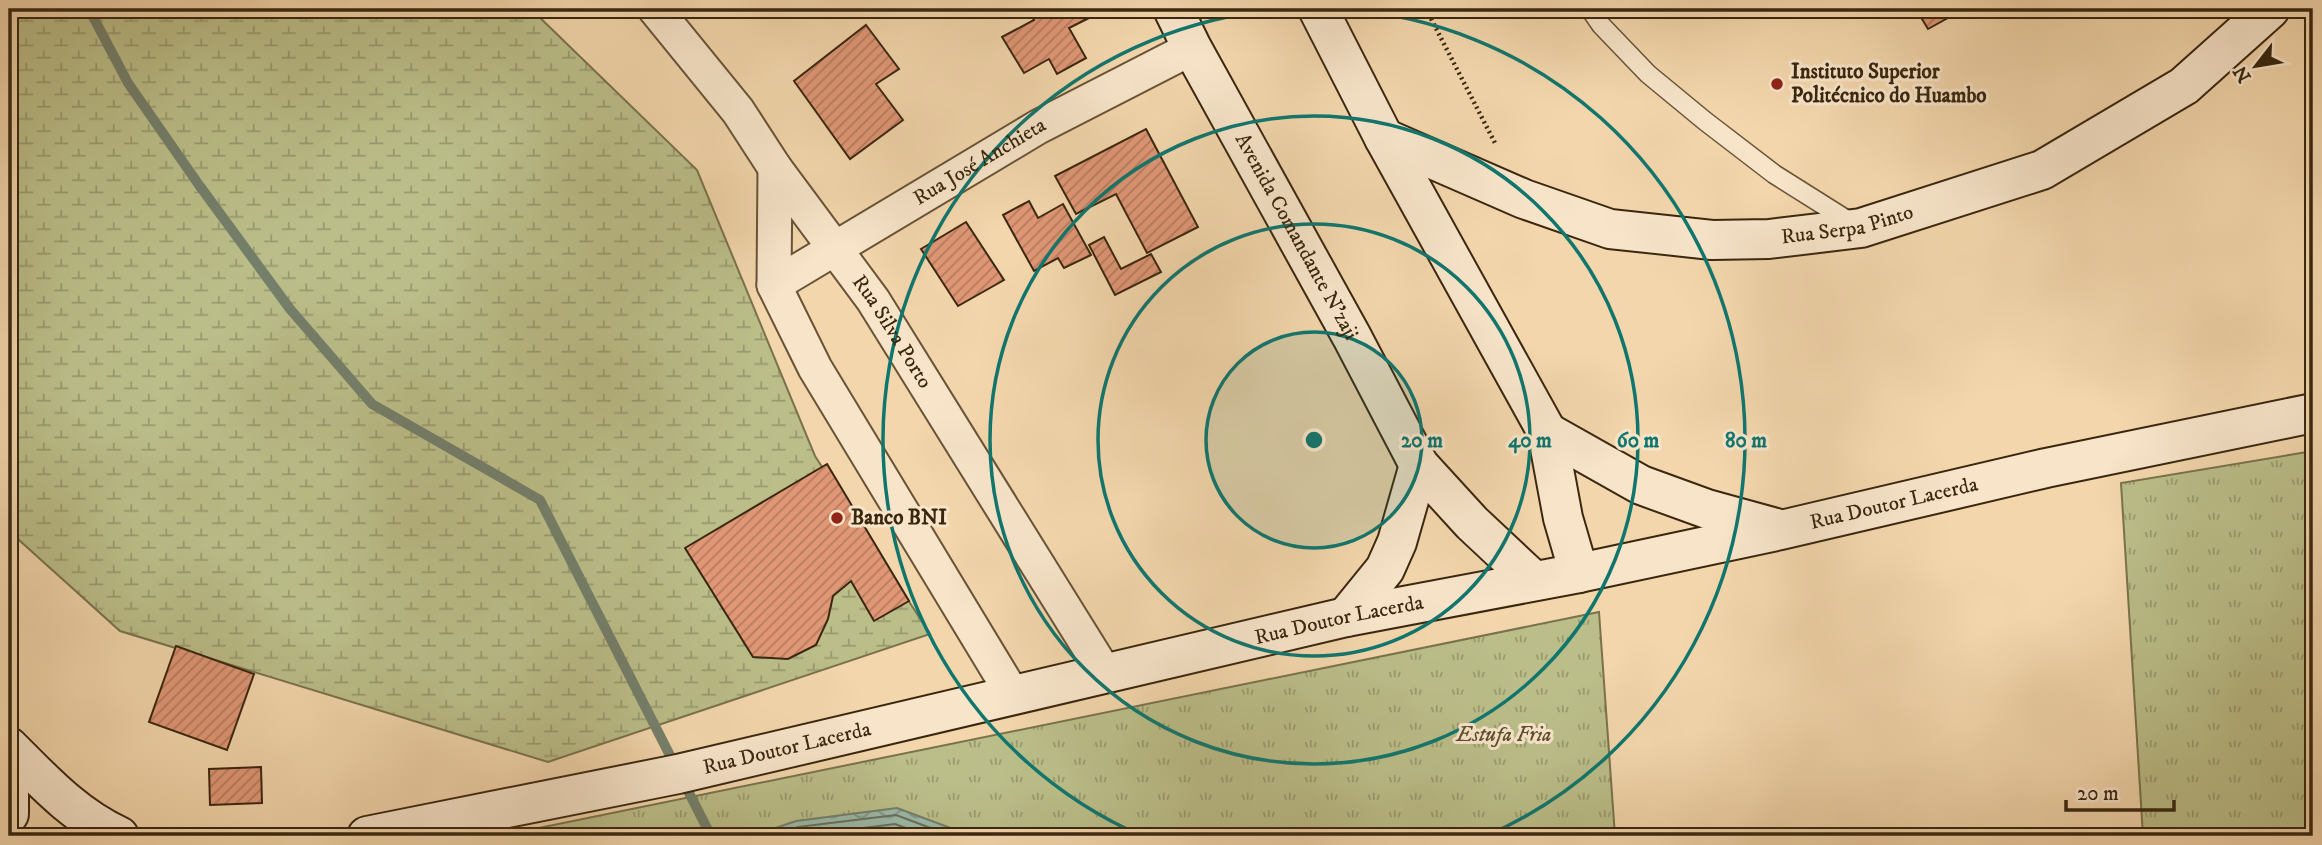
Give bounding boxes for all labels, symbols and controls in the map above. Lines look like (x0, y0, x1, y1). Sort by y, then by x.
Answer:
north arrow (2220, 32, 2290, 102)
place label: Instituto Superior Politécnico do Huambo (1791, 59, 1987, 109)
text: N (2229, 61, 2257, 87)
marker: Instituto Superior Politécnico do Huambo (1769, 76, 1785, 92)
street label: Rua José Anchieta (909, 112, 1051, 211)
street label: Avenida Comandante N'zaji (1229, 129, 1364, 345)
street label: Rua Serpa Pinto (1780, 199, 1917, 250)
street label: Rua Silva Porto (846, 270, 938, 393)
centre of rings (1302, 428, 1326, 452)
text: 20 m (1401, 428, 1443, 454)
text: 40 m (1508, 428, 1552, 454)
text: 60 m (1617, 428, 1659, 454)
text: 80 m (1725, 428, 1767, 454)
street label: Rua Doutor Lacerda (1807, 471, 1981, 536)
place label: Banco BNI (851, 505, 947, 531)
marker: Banco BNI (829, 510, 845, 526)
street label: Rua Doutor Lacerda (1252, 590, 1426, 651)
street label: Rua Doutor Lacerda (700, 716, 874, 781)
park label: Estufa Fria (1456, 722, 1551, 748)
scale bar (2066, 768, 2175, 812)
text: 20 m (2077, 781, 2119, 807)

